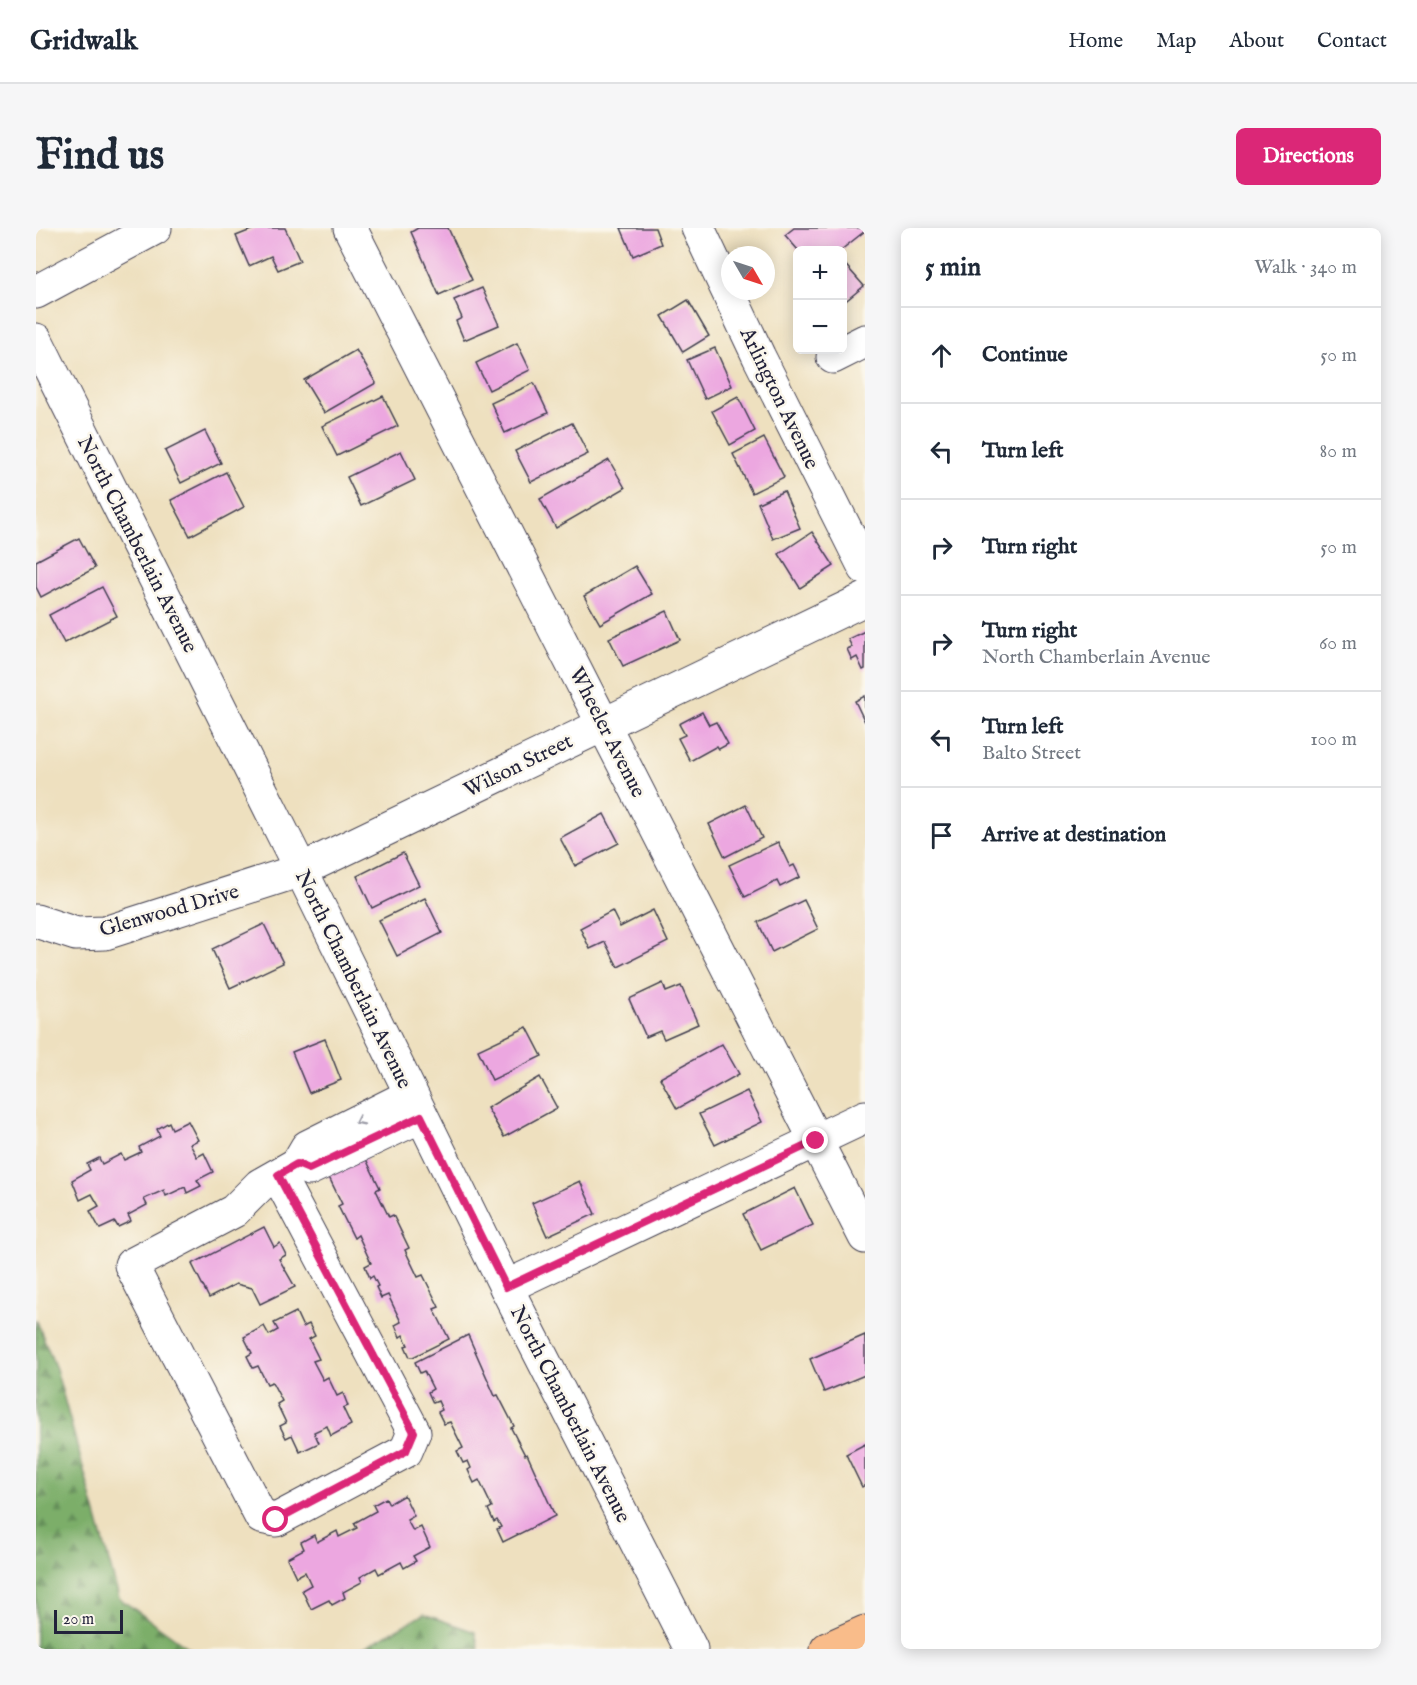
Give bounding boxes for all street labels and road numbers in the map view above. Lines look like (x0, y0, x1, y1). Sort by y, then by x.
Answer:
street label: Arlington Avenue (732, 323, 825, 474)
street label: North Chamberlain Avenue (70, 432, 203, 658)
street label: Wheeler Avenue (562, 663, 651, 803)
street label: Wilson Street (460, 728, 578, 804)
street label: North Chamberlain Avenue (288, 866, 418, 1094)
street label: Glenwood Drive (97, 879, 243, 944)
street label: North Chamberlain Avenue (503, 1302, 636, 1528)

